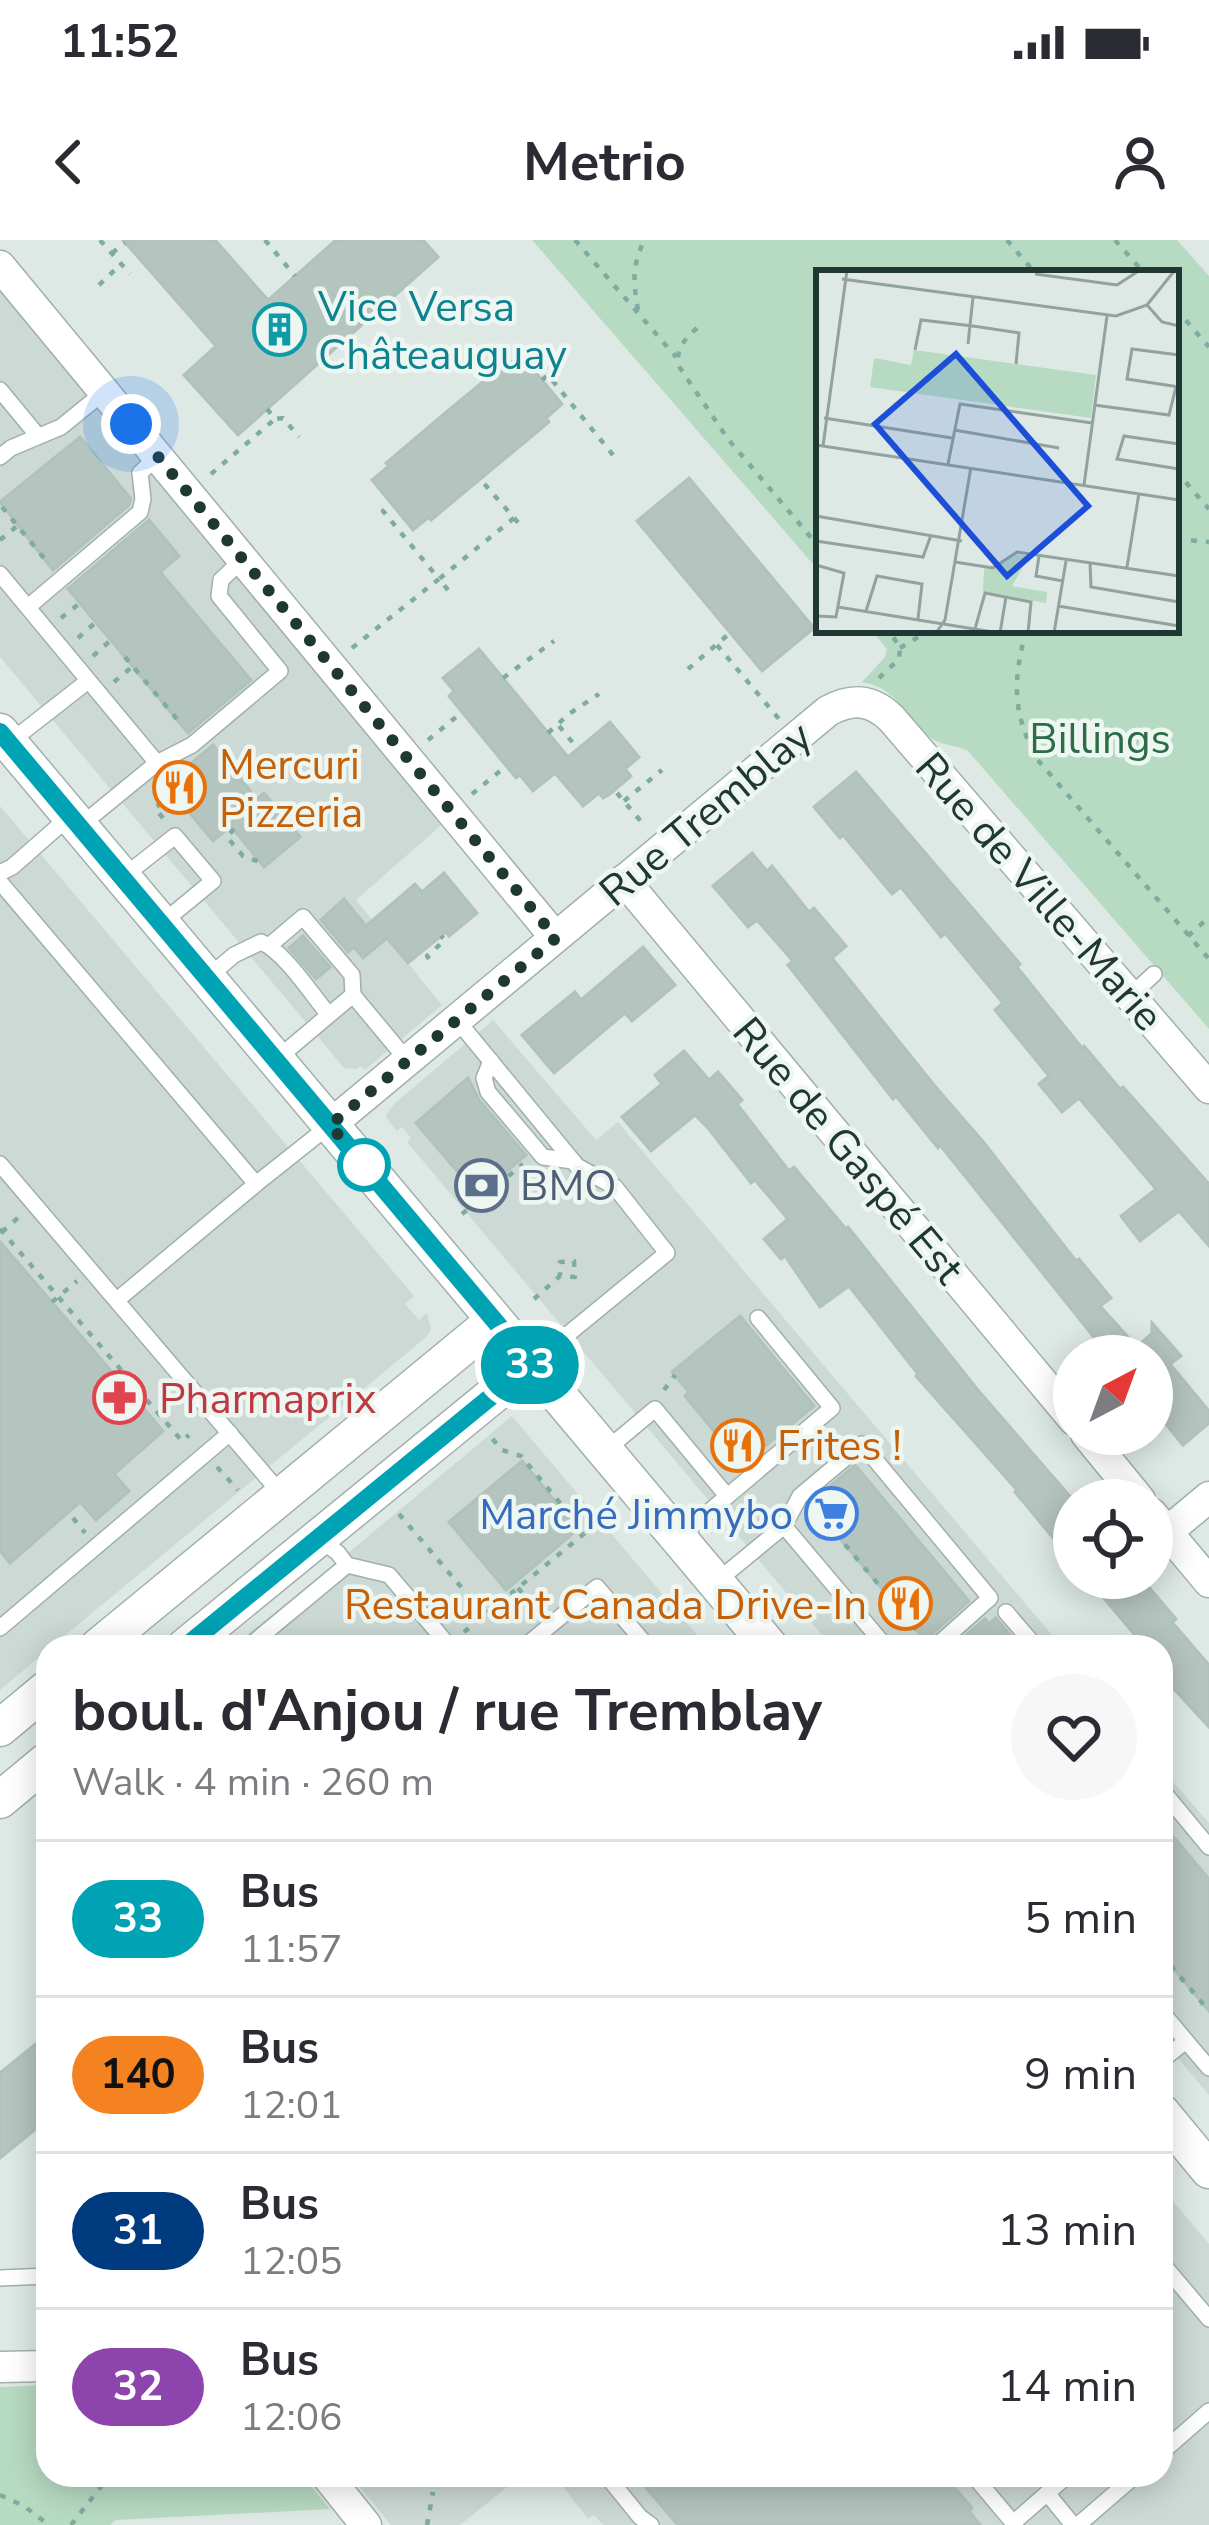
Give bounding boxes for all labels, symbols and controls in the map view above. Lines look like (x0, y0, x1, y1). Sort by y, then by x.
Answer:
text: 11:52 (60, 12, 179, 73)
text: Metrio (523, 125, 686, 199)
icon: back (36, 129, 102, 195)
icon: person (1107, 129, 1173, 195)
inset map (816, 270, 1179, 633)
place label: Vice Versa Châteauguay (317, 279, 567, 384)
building icon: Vice Versa Châteauguay (251, 302, 307, 358)
your location (101, 394, 161, 454)
street label: Rue Tremblay (588, 708, 824, 920)
park label: Billings (1029, 711, 1171, 768)
place label: Mercuri Pizzeria (219, 737, 363, 842)
street label: Rue de Ville-Marie (902, 741, 1176, 1043)
restaurant icon: Mercuri Pizzeria (152, 760, 208, 816)
street label: Rue de Gaspé Est (719, 1006, 977, 1297)
unlabelled marker (339, 1140, 389, 1190)
bank icon: BMO (453, 1157, 509, 1213)
place label: BMO (520, 1158, 617, 1215)
line badge: 33 (476, 1326, 584, 1404)
north arrow (1053, 1335, 1173, 1455)
map controls (1053, 1335, 1173, 1599)
text: 33 (505, 1336, 555, 1393)
pharmacy icon: Pharmaprix (92, 1370, 148, 1426)
place label: Pharmaprix (159, 1371, 376, 1428)
restaurant icon: Frites ! (710, 1417, 766, 1473)
place label: Frites ! (777, 1418, 902, 1475)
button: locate (1053, 1479, 1173, 1599)
supermarket icon: Marché Jimmybo (804, 1486, 860, 1542)
place label: Marché Jimmybo (479, 1487, 793, 1544)
restaurant icon: Restaurant Canada Drive-In (878, 1576, 934, 1632)
place label: Restaurant Canada Drive-In (344, 1577, 867, 1634)
text: boul. d'Anjou / rue Tremblay (72, 1672, 822, 1750)
button: heart (1011, 1674, 1137, 1800)
text: Walk · 4 min · 260 m (72, 1756, 434, 1809)
text: Bus (240, 1862, 319, 1923)
text: 5 min (1024, 1888, 1137, 1949)
text: 33 (113, 1890, 163, 1947)
text: 11:57 (240, 1923, 343, 1976)
text: Bus (240, 2018, 319, 2079)
text: 9 min (1024, 2044, 1137, 2105)
text: 140 (100, 2046, 176, 2103)
text: 12:01 (240, 2079, 343, 2132)
text: Bus (240, 2174, 319, 2235)
text: 13 min (997, 2200, 1137, 2261)
text: 31 (113, 2202, 163, 2259)
text: 12:05 (240, 2235, 343, 2288)
text: Bus (240, 2330, 319, 2391)
text: 14 min (997, 2356, 1137, 2417)
text: 32 (113, 2358, 163, 2415)
text: 12:06 (240, 2391, 343, 2444)

